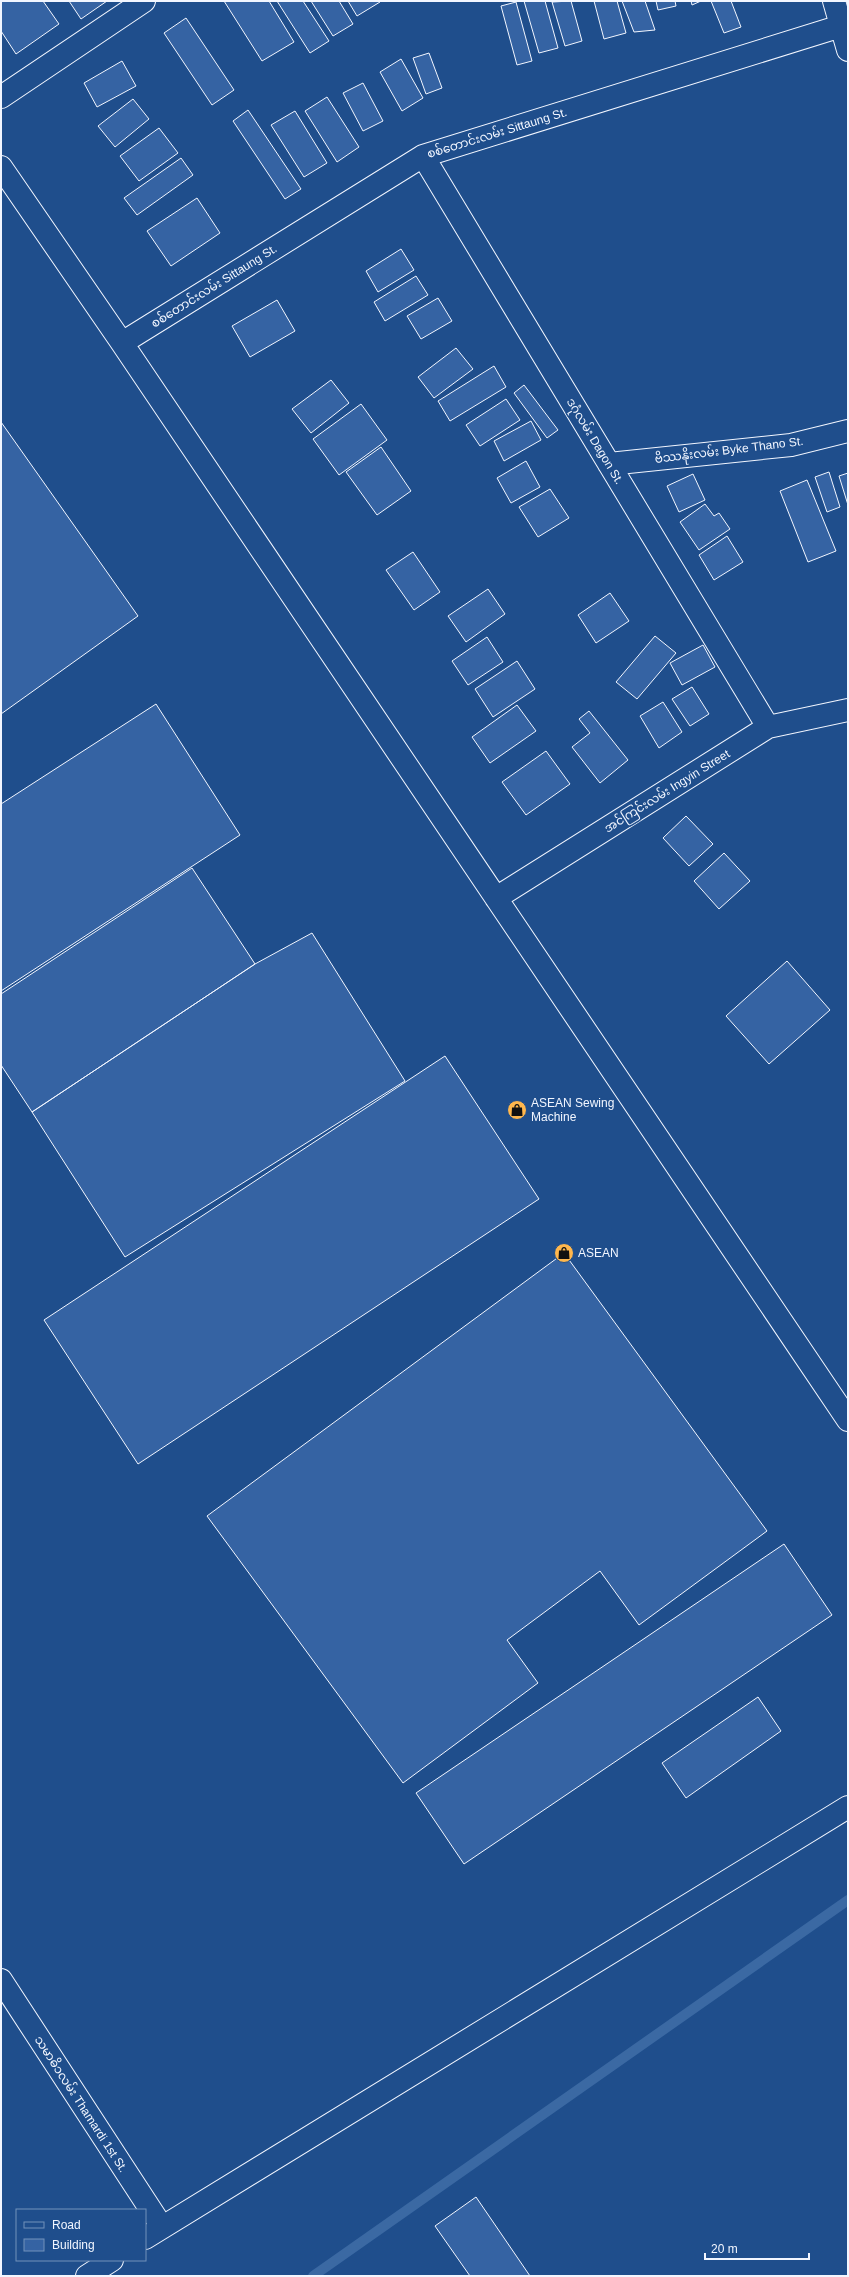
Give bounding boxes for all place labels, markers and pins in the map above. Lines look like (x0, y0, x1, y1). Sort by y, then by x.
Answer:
place label: ASEAN Sewing Machine (531, 1096, 614, 1124)
shop icon: ASEAN Sewing Machine (506, 1099, 528, 1121)
shop icon: ASEAN (553, 1242, 575, 1264)
place label: ASEAN (578, 1246, 619, 1260)

